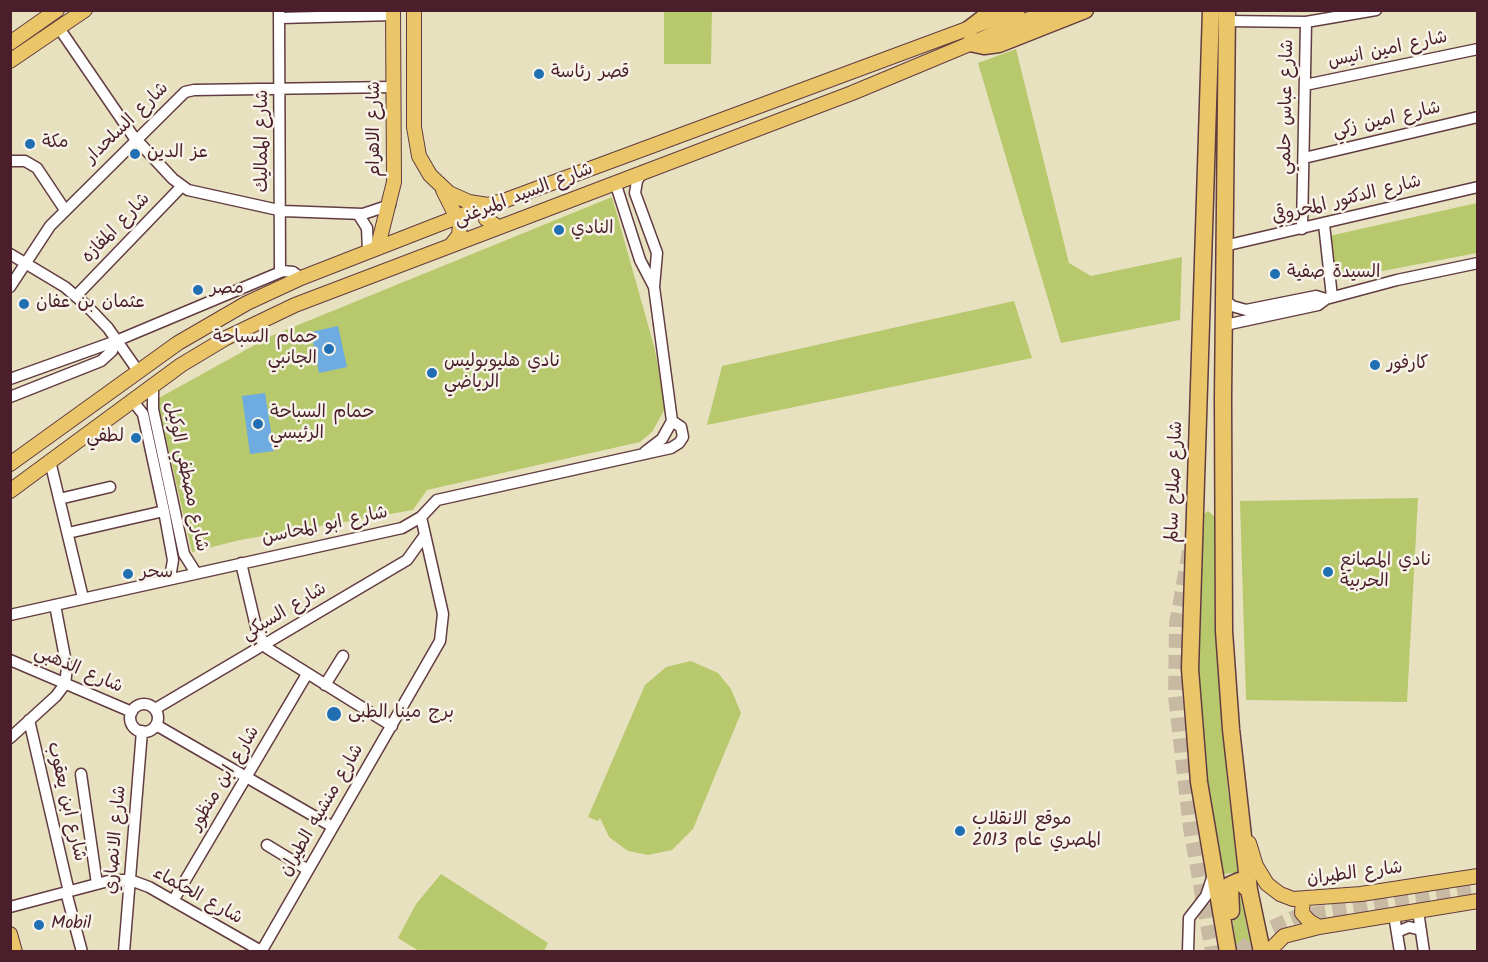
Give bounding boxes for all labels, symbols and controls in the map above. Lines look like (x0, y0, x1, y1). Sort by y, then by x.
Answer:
street label: شارع امين انيس (1326, 28, 1450, 74)
street label: شارع عباس حلمي (1276, 39, 1300, 175)
place label: قصر رئاسة (551, 63, 630, 85)
marker: قصر رئاسة (532, 67, 546, 81)
street label: شارع السلحدار (82, 79, 174, 169)
street label: شارع الاهرام (365, 81, 387, 177)
street label: شارع المماليك (253, 90, 275, 192)
street label: شارع امين زكي (1331, 98, 1443, 144)
place label: مكة (42, 133, 69, 155)
marker: مكة (23, 137, 37, 151)
place label: عز الدين (147, 143, 208, 165)
marker: عز الدين (128, 147, 142, 161)
street label: شارع السيد الميرغنى (451, 160, 597, 232)
street label: شارع الدكتور المحروقي (1270, 172, 1424, 230)
street label: شارع المفازه (78, 189, 156, 269)
place label: النادي (571, 219, 614, 241)
marker: النادي (552, 223, 566, 237)
place label: السيدة صفية (1287, 263, 1380, 285)
marker: السيدة صفية (1268, 267, 1282, 281)
place label: مصر (210, 279, 244, 301)
marker: مصر (191, 283, 205, 297)
place label: عثمان بن عفان (36, 293, 145, 315)
marker: عثمان بن عفان (17, 297, 31, 311)
place label: حمام السباحة الجانبي (213, 328, 317, 370)
marker: حمام السباحة الجانبي (322, 342, 336, 356)
place label: نادي هليوبوليس الرياضي (444, 352, 560, 394)
place label: كارفور (1387, 354, 1429, 376)
marker: كارفور (1368, 358, 1382, 372)
marker: نادي هليوبوليس الرياضي (425, 366, 439, 380)
street label: شارع مصطفي الوكيل (159, 400, 211, 554)
place label: حمام السباحة الرئيسي (270, 403, 374, 446)
marker: حمام السباحة الرئيسي (251, 417, 265, 431)
street label: شارع صلاح سالم (1163, 421, 1189, 543)
place label: لطفي (86, 427, 124, 449)
marker: لطفي (129, 431, 143, 445)
street label: شارع ابو المحاسن (260, 503, 390, 551)
place label: نادي المصانع الحربية (1340, 551, 1431, 594)
place label: سحر (140, 563, 173, 585)
marker: نادي المصانع الحربية (1321, 565, 1335, 579)
marker: سحر (121, 567, 135, 581)
street label: شارع السبكي (239, 579, 331, 647)
street label: شارع الذهبي (30, 643, 126, 699)
place label: برج مينا الطبى (348, 703, 454, 725)
marker: برج مينا الطبى (325, 705, 343, 723)
street label: شارع ابن منظور (186, 723, 266, 835)
street label: شارع ابن يعقوب (41, 740, 89, 864)
street label: شارع منشيه الطيران (276, 741, 370, 881)
street label: شارع الانصاري (101, 785, 133, 895)
place label: موقع الانقلاب المصري عام 2013 (972, 810, 1101, 852)
marker: موقع الانقلاب المصري عام 2013 (953, 824, 967, 838)
street label: شارع الطيران (1306, 858, 1404, 892)
street label: شارع الحكماء (148, 863, 246, 931)
place label: Mobil (51, 914, 91, 936)
marker: Mobil (32, 918, 46, 932)

